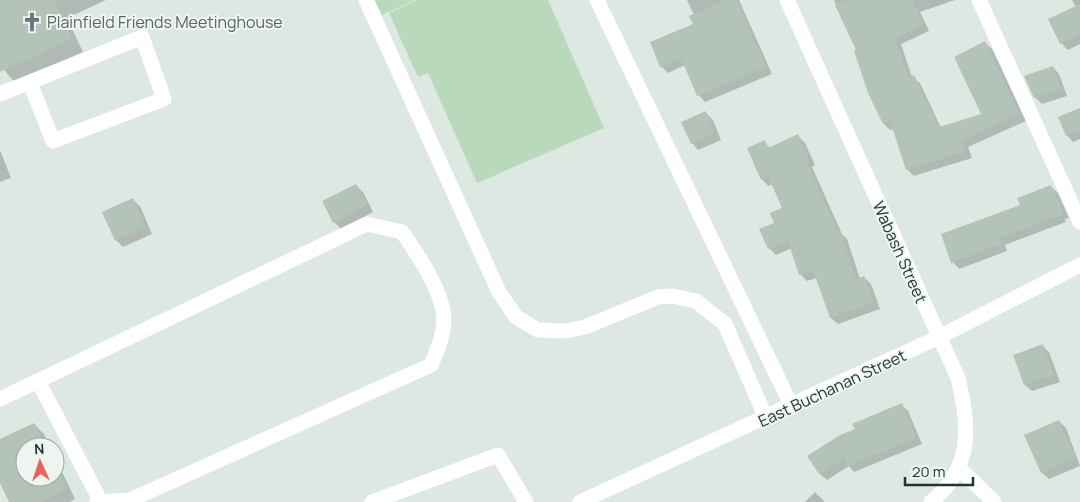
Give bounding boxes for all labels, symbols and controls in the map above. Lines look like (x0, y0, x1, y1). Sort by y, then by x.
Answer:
church icon: Plainfield Friends Meetinghouse (21, 11, 43, 33)
place label: Plainfield Friends Meetinghouse (47, 11, 283, 33)
street label: Wabash Street (868, 197, 932, 307)
street label: East Buchanan Street (755, 344, 909, 432)
north arrow (15, 437, 65, 487)
text: N (34, 439, 45, 458)
scale bar (905, 454, 972, 486)
text: 20 m (912, 461, 945, 482)

